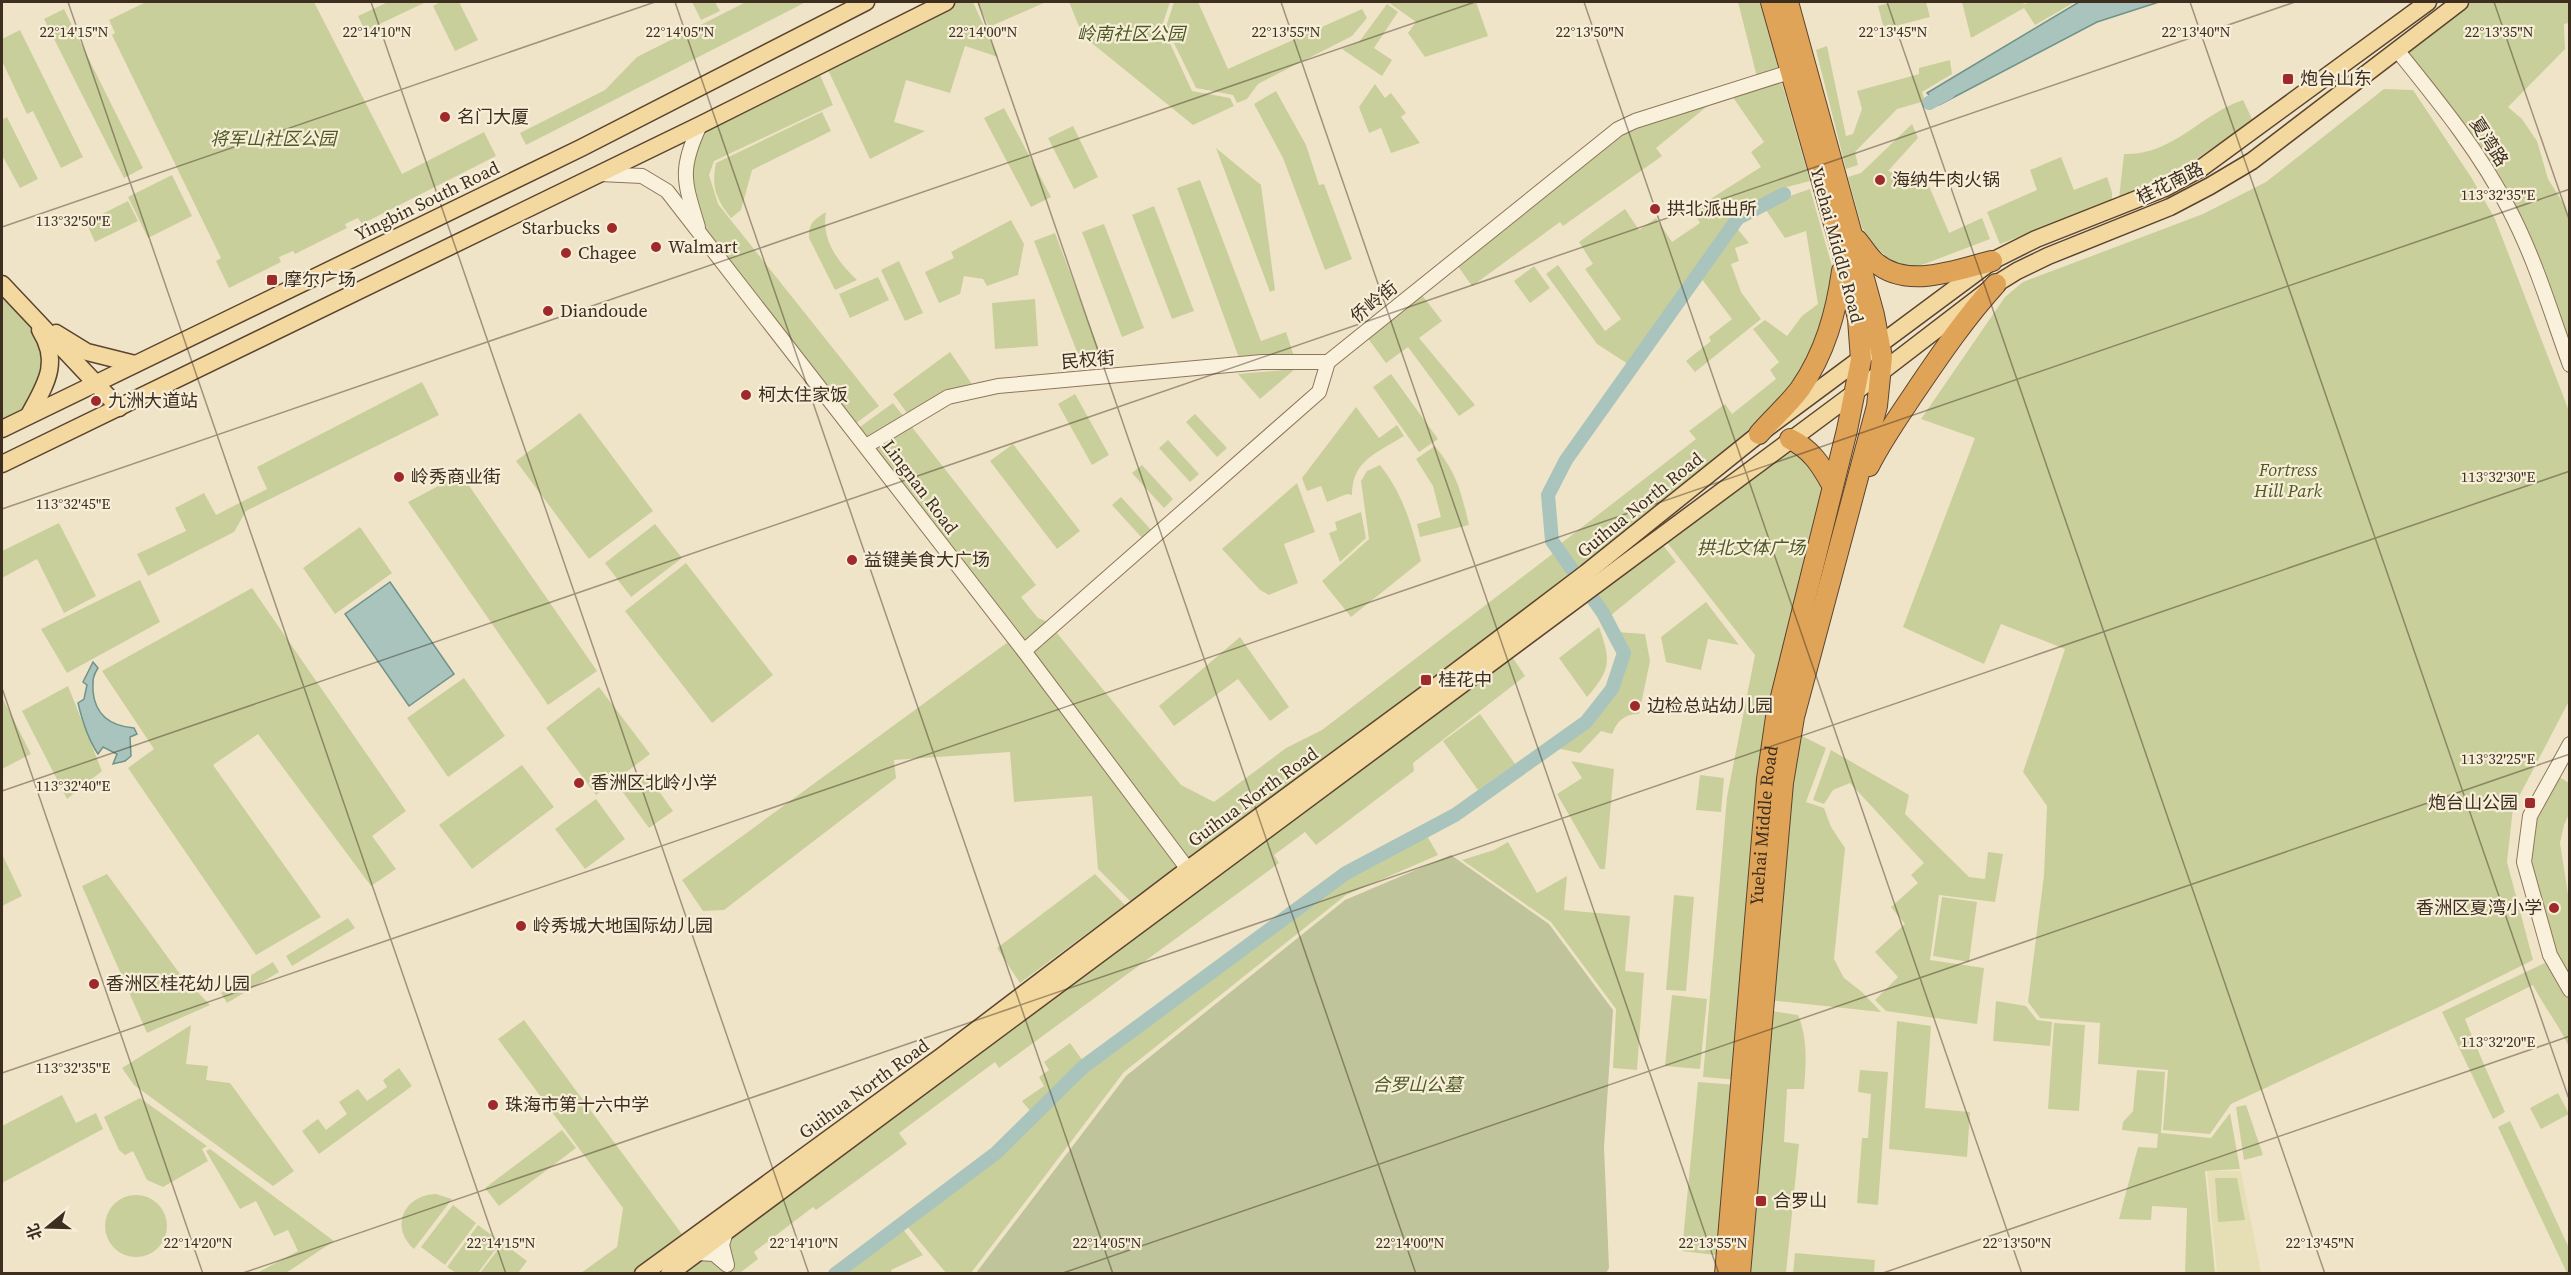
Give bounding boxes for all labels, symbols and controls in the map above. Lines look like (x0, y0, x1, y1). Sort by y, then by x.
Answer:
text: 22°14'15"N (39, 21, 109, 42)
text: 22°14'10"N (342, 21, 412, 42)
text: 22°14'05"N (645, 21, 715, 42)
text: 22°14'00"N (948, 21, 1018, 42)
park label: 岭南社区公园 (1077, 21, 1188, 46)
text: 22°13'55"N (1251, 21, 1321, 42)
text: 22°13'50"N (1555, 21, 1625, 42)
text: 22°13'45"N (1858, 21, 1928, 42)
text: 22°13'40"N (2161, 21, 2231, 42)
text: 22°13'35"N (2464, 21, 2534, 42)
place label: 炮台山东 (2300, 66, 2372, 91)
marker: 炮台山东 (2281, 72, 2295, 86)
place label: 名门大厦 (457, 104, 529, 129)
marker: 名门大厦 (438, 110, 452, 124)
street label: 夏湾路 (2464, 112, 2515, 171)
park label: 将军山社区公园 (210, 126, 339, 151)
street label: Yingbin South Road (350, 155, 503, 246)
street label: 桂花南路 (2132, 156, 2208, 210)
street label: Yuehai Middle Road (1805, 164, 1870, 326)
place label: 海纳牛肉火锅 (1892, 167, 2000, 192)
marker: 海纳牛肉火锅 (1873, 173, 1887, 187)
text: 113°32'35"E (2461, 184, 2535, 205)
place label: 拱北派出所 (1667, 196, 1757, 221)
marker: 拱北派出所 (1648, 202, 1662, 216)
text: 113°32'50"E (36, 210, 110, 231)
place label: Starbucks (522, 215, 600, 240)
marker: Starbucks (605, 221, 619, 235)
place label: Walmart (668, 234, 738, 259)
place label: Chagee (578, 240, 637, 265)
marker: Walmart (649, 240, 663, 254)
marker: Chagee (559, 246, 573, 260)
place label: 摩尔广场 (284, 267, 356, 292)
marker: 摩尔广场 (265, 273, 279, 287)
street label: 侨岭街 (1345, 275, 1403, 328)
place label: Diandoude (560, 298, 648, 323)
marker: Diandoude (541, 304, 555, 318)
street label: 民权街 (1060, 345, 1116, 374)
place label: 柯太住家饭 (758, 382, 848, 407)
place label: 九洲大道站 (108, 388, 198, 413)
marker: 柯太住家饭 (739, 388, 753, 402)
marker: 九洲大道站 (89, 394, 103, 408)
street label: Lingnan Road (877, 434, 964, 539)
street label: Guihua North Road (1572, 446, 1708, 563)
park label: Fortress Hill Park (2253, 457, 2322, 503)
place label: 岭秀商业街 (411, 464, 501, 489)
text: 113°32'30"E (2461, 466, 2535, 487)
marker: 岭秀商业街 (392, 470, 406, 484)
text: 113°32'45"E (36, 493, 110, 514)
park label: 拱北文体广场 (1697, 535, 1807, 560)
place label: 益键美食大广场 (864, 547, 990, 572)
marker: 益键美食大广场 (845, 553, 859, 567)
place label: 桂花中 (1438, 667, 1492, 692)
marker: 桂花中 (1419, 673, 1433, 687)
place label: 边检总站幼儿园 (1647, 693, 1773, 718)
marker: 边检总站幼儿园 (1628, 699, 1642, 713)
street label: Guihua North Road (1183, 741, 1323, 852)
street label: Yuehai Middle Road (1743, 744, 1784, 907)
text: 113°32'25"E (2461, 748, 2535, 769)
place label: 香洲区北岭小学 (591, 770, 717, 795)
text: 113°32'40"E (36, 775, 110, 796)
marker: 香洲区北岭小学 (572, 776, 586, 790)
place label: 炮台山公园 (2428, 790, 2518, 815)
marker: 炮台山公园 (2523, 796, 2537, 810)
place label: 香洲区夏湾小学 (2416, 895, 2542, 920)
marker: 香洲区夏湾小学 (2547, 901, 2561, 915)
place label: 岭秀城大地国际幼儿园 (533, 913, 713, 938)
marker: 岭秀城大地国际幼儿园 (514, 919, 528, 933)
place label: 香洲区桂花幼儿园 (106, 971, 250, 996)
marker: 香洲区桂花幼儿园 (87, 977, 101, 991)
text: 113°32'20"E (2461, 1031, 2535, 1052)
street label: Guihua North Road (794, 1033, 934, 1144)
text: 113°32'35"E (36, 1057, 110, 1078)
park label: 合罗山公墓 (1372, 1072, 1465, 1097)
place label: 珠海市第十六中学 (505, 1092, 649, 1117)
marker: 珠海市第十六中学 (486, 1098, 500, 1112)
place label: 合罗山 (1773, 1188, 1827, 1213)
marker: 合罗山 (1754, 1194, 1768, 1208)
north arrow (18, 1197, 78, 1257)
text: 北 (21, 1221, 47, 1243)
text: 22°14'20"N (163, 1232, 233, 1253)
text: 22°14'15"N (466, 1232, 536, 1253)
text: 22°14'10"N (769, 1232, 839, 1253)
text: 22°14'05"N (1072, 1232, 1142, 1253)
text: 22°14'00"N (1375, 1232, 1445, 1253)
text: 22°13'55"N (1678, 1232, 1748, 1253)
text: 22°13'50"N (1982, 1232, 2052, 1253)
text: 22°13'45"N (2285, 1232, 2355, 1253)

